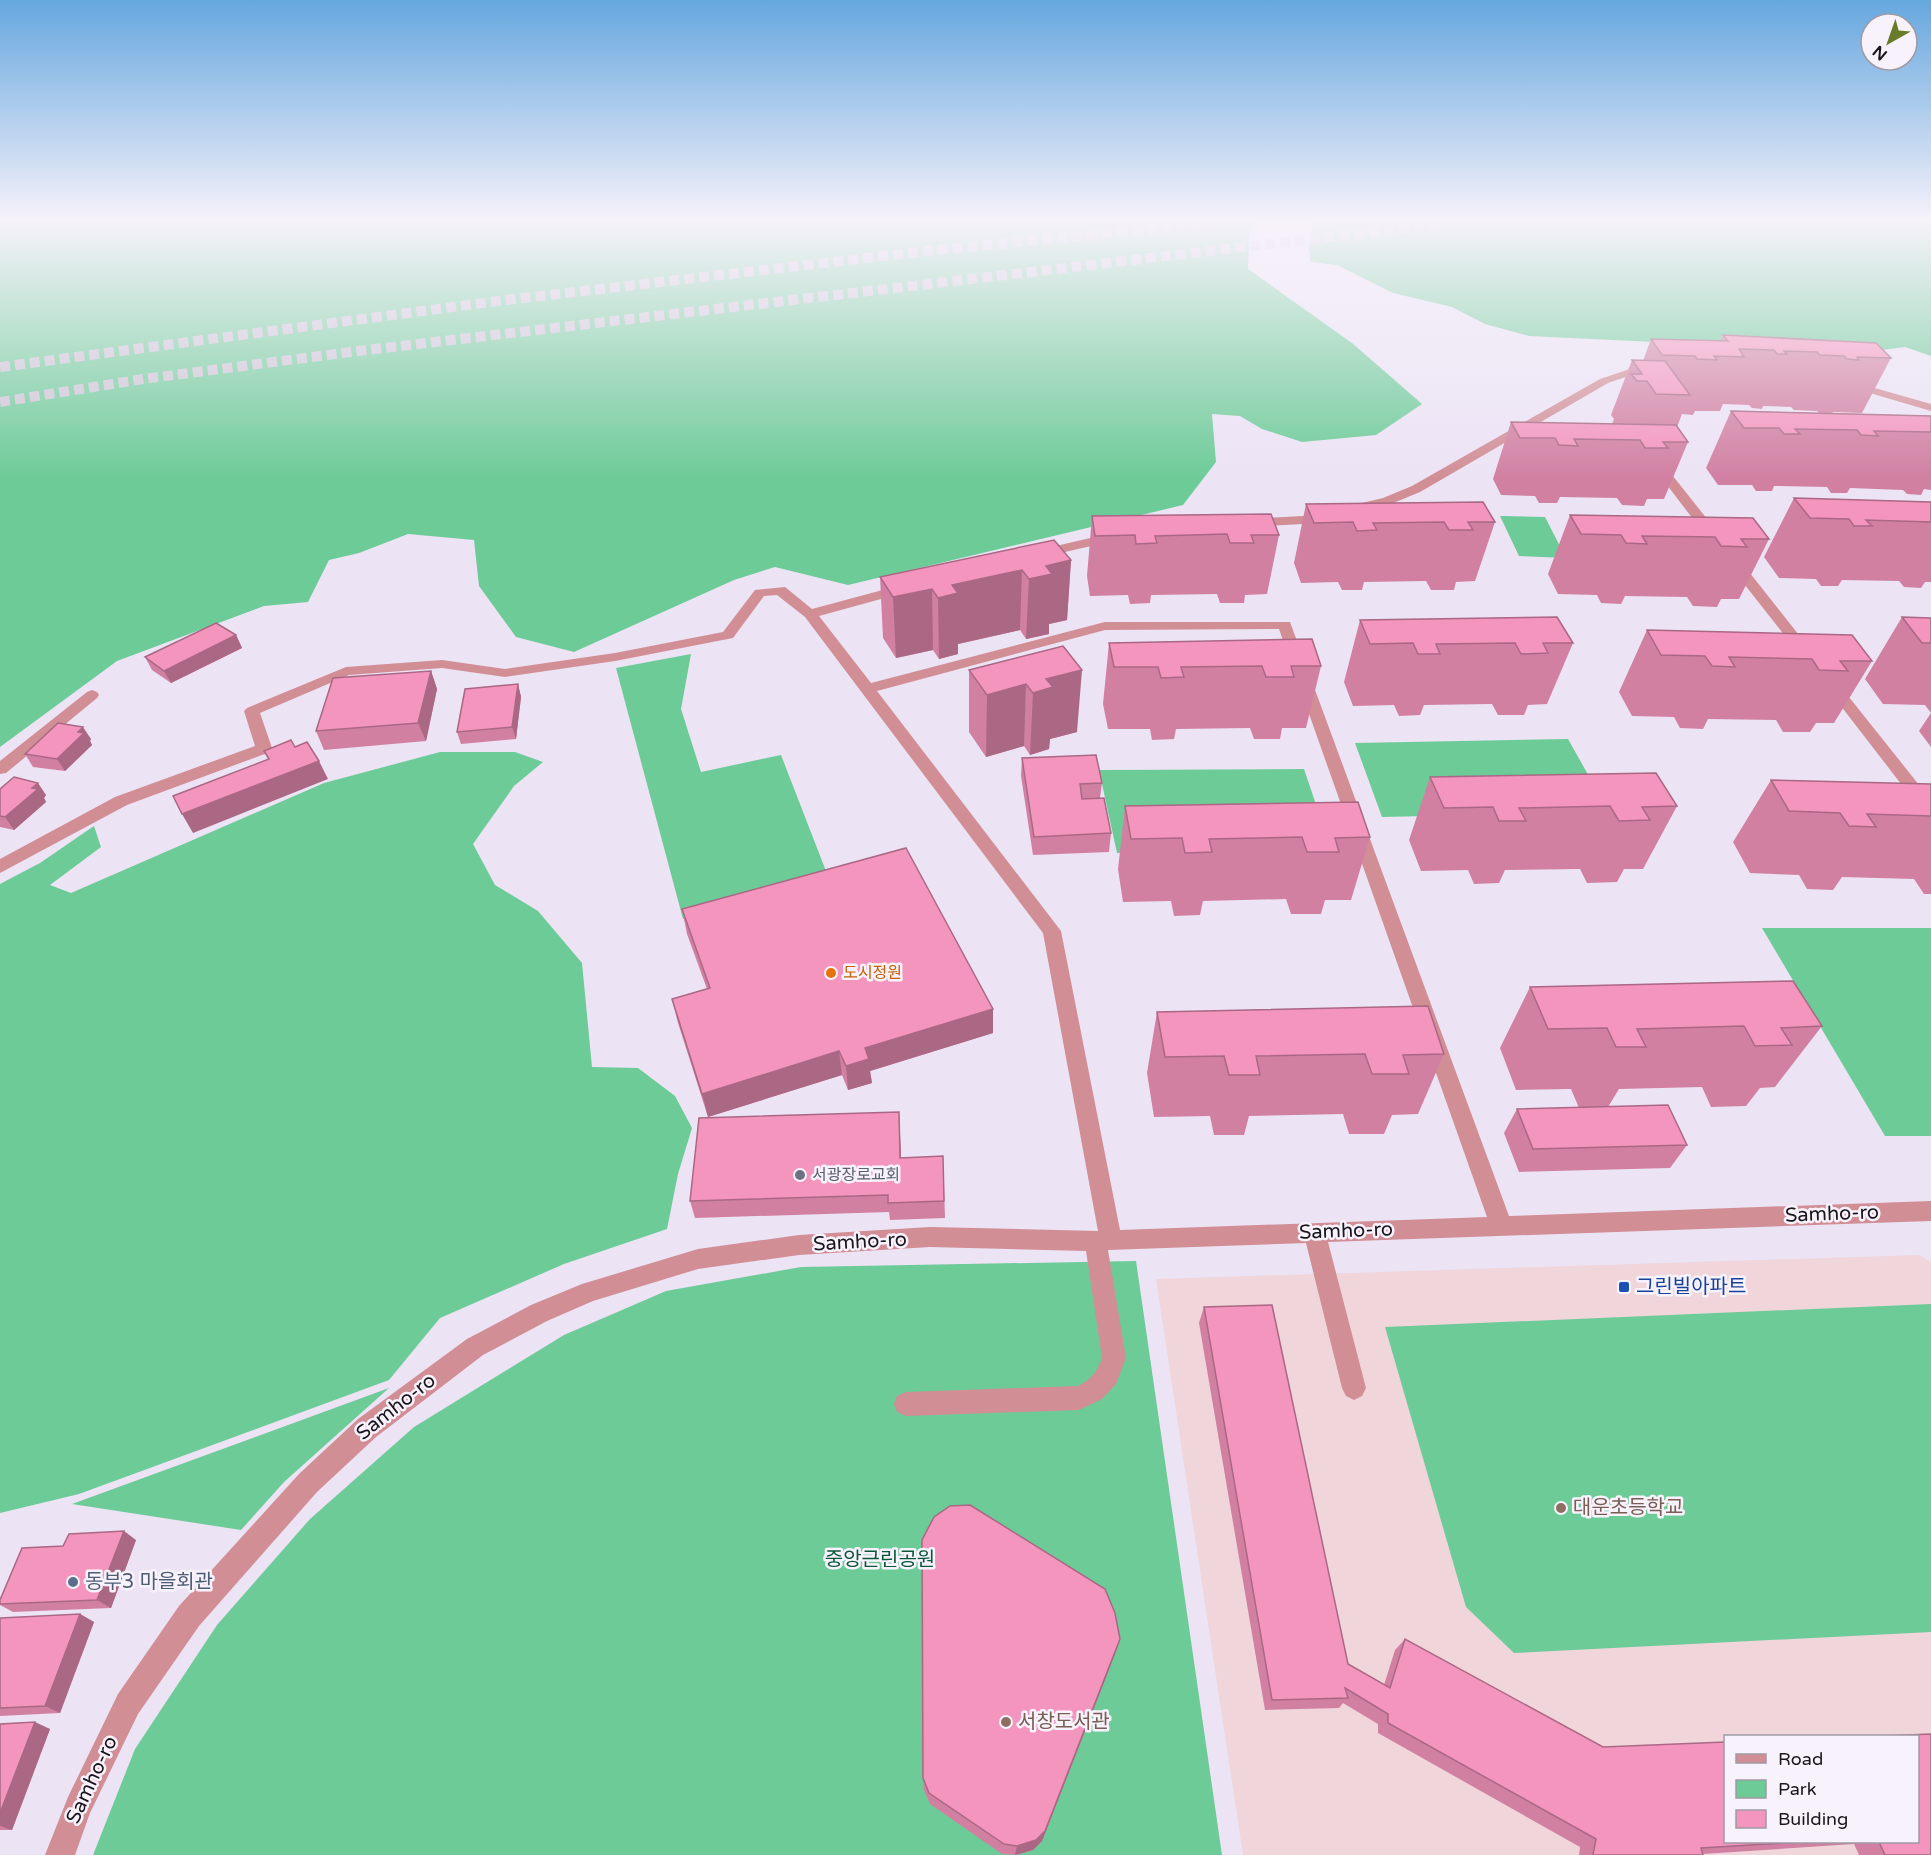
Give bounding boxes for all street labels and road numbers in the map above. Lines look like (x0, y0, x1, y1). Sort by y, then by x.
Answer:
street label: Samho-ro (1785, 1200, 1879, 1228)
street label: Samho-ro (1299, 1217, 1393, 1245)
street label: Samho-ro (812, 1228, 908, 1256)
street label: Samho-ro (352, 1369, 440, 1445)
street label: Samho-ro (61, 1732, 123, 1828)

